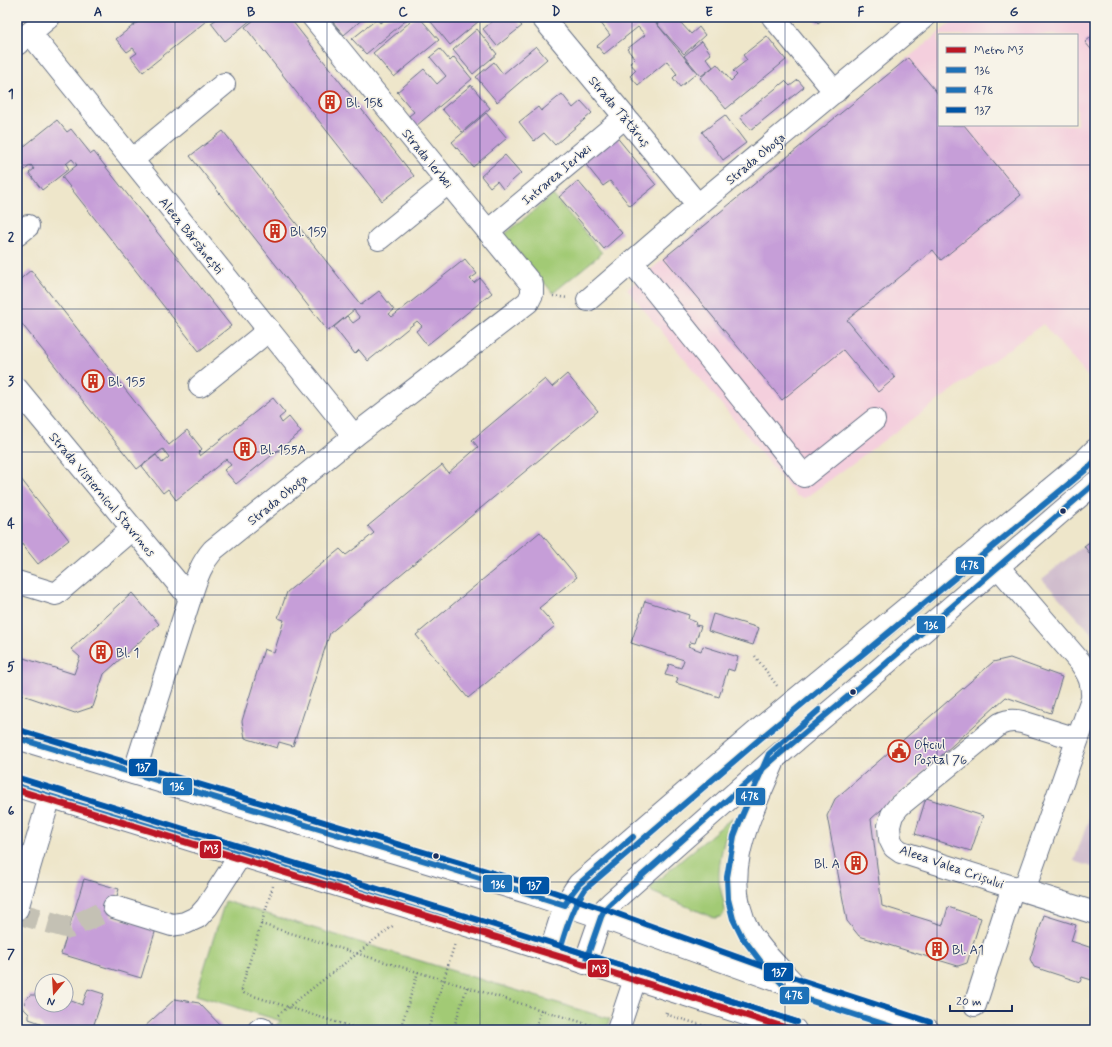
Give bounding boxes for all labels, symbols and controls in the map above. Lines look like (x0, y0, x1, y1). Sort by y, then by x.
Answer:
text: A (94, 4, 102, 21)
text: B (247, 4, 256, 21)
text: C (398, 4, 408, 21)
text: D (552, 4, 561, 21)
text: E (705, 4, 713, 21)
text: F (858, 4, 865, 21)
text: G (1010, 4, 1019, 21)
legend (938, 34, 1078, 126)
text: Metro M3 (974, 43, 1024, 59)
text: 136 (974, 63, 990, 79)
street label: Strada Tătăruș (584, 73, 654, 151)
text: 478 (974, 83, 994, 99)
text: 1 (8, 86, 14, 103)
building icon: Bl. 158 (317, 89, 343, 115)
place label: Bl. 158 (346, 95, 383, 112)
text: 137 (974, 103, 991, 119)
street label: Strada Ierbei (398, 126, 456, 192)
street label: Strada Oboga (723, 129, 791, 191)
street label: Intrarea Ierbei (519, 141, 595, 209)
street label: Aleea Bârsănești (155, 194, 227, 278)
building icon: Bl. 159 (262, 218, 288, 244)
place label: Bl. 159 (290, 224, 327, 241)
text: 2 (8, 229, 15, 246)
building icon: Bl. 155 (80, 368, 106, 394)
text: 3 (8, 373, 14, 390)
place label: Bl. 155 (108, 374, 146, 391)
street label: Strada Vistiernicul Stavrinos (45, 429, 159, 561)
building icon: Bl. 155A (232, 436, 258, 462)
place label: Bl. 155A (260, 442, 306, 459)
street label: Strada Oboga (244, 471, 313, 531)
unlabelled marker (1058, 506, 1068, 516)
text: 4 (7, 516, 15, 533)
line badge: 478 (955, 556, 985, 575)
text: 478 (961, 559, 979, 573)
line badge: 136 (916, 615, 946, 634)
text: 136 (924, 619, 938, 633)
building icon: Bl. 1 (88, 639, 114, 665)
place label: Bl. 1 (116, 645, 139, 662)
text: 5 (7, 659, 15, 676)
unlabelled marker (848, 687, 858, 697)
place label: Oficiul Poștal 76 (914, 737, 967, 769)
public building icon: Oficiul Poștal 76 (886, 738, 912, 764)
line badge: 137 (128, 758, 158, 777)
text: 137 (135, 761, 152, 775)
line badge: 136 (162, 777, 193, 796)
text: 136 (170, 780, 184, 794)
line badge: 478 (735, 787, 766, 806)
text: 478 (741, 790, 759, 804)
text: 6 (8, 803, 15, 820)
line badge: M3 (199, 840, 222, 859)
street label: Aleea Valea Crișului (897, 842, 1006, 893)
text: M3 (204, 843, 218, 857)
building icon: Bl. A (843, 850, 869, 876)
unlabelled marker (431, 851, 441, 861)
place label: Bl. A (814, 856, 840, 873)
line badge: 136 (482, 874, 513, 893)
line badge: 137 (519, 876, 550, 895)
text: 136 (491, 878, 505, 892)
text: 137 (526, 879, 543, 893)
building icon: Bl. A1 (924, 936, 950, 962)
place label: Bl. A1 (952, 942, 984, 959)
text: 7 (7, 946, 15, 963)
line badge: M3 (587, 959, 610, 978)
line badge: 137 (763, 962, 794, 982)
text: M3 (592, 963, 606, 977)
text: 137 (771, 966, 788, 980)
north arrow (34, 973, 74, 1013)
line badge: 478 (779, 986, 810, 1005)
scale bar (950, 987, 1012, 1013)
text: 478 (785, 989, 803, 1003)
text: N (46, 994, 57, 1009)
text: 20 m (956, 994, 982, 1010)

